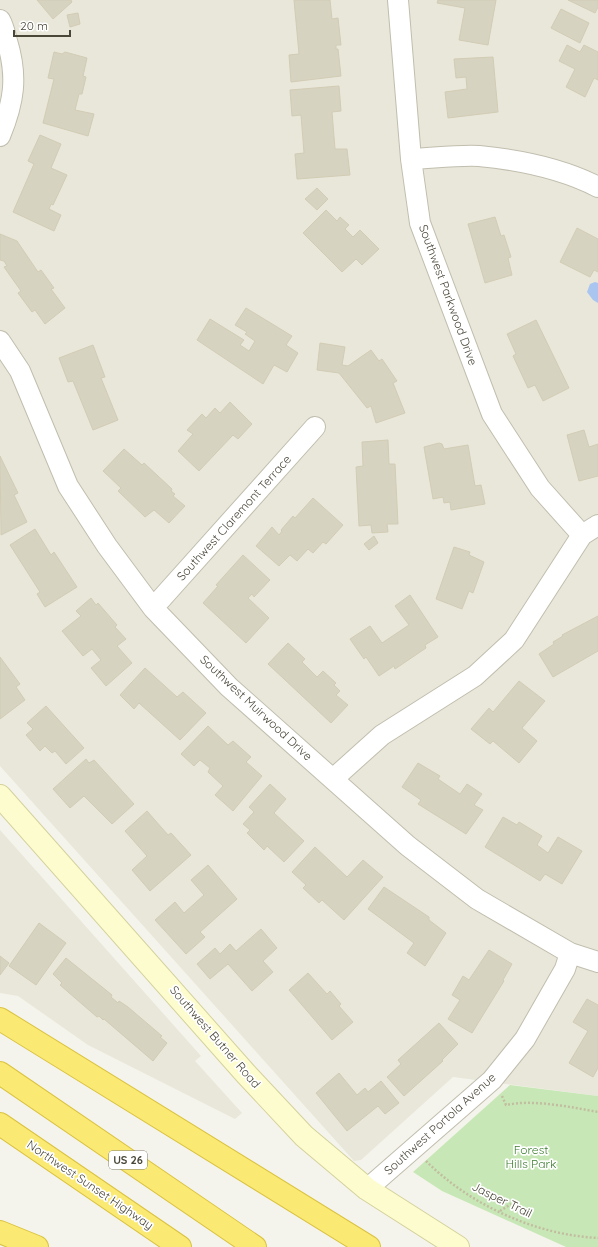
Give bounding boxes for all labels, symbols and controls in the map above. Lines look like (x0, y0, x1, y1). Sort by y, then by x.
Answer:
scale bar (14, 12, 70, 38)
text: 20 m (20, 18, 48, 33)
street label: Southwest Parkwood Drive (416, 222, 481, 368)
street label: Southwest Claremont Terrace (173, 452, 294, 584)
street label: Southwest Muirwood Drive (197, 652, 316, 764)
street label: Southwest Butner Road (167, 982, 264, 1091)
street label: Southwest Portola Avenue (381, 1069, 499, 1178)
street label: Northwest Sunset Highway (24, 1137, 156, 1233)
park label: Forest Hills Park (505, 1142, 557, 1171)
road number: US 26 (109, 1151, 147, 1169)
street label: Jasper Trail (470, 1178, 535, 1221)

